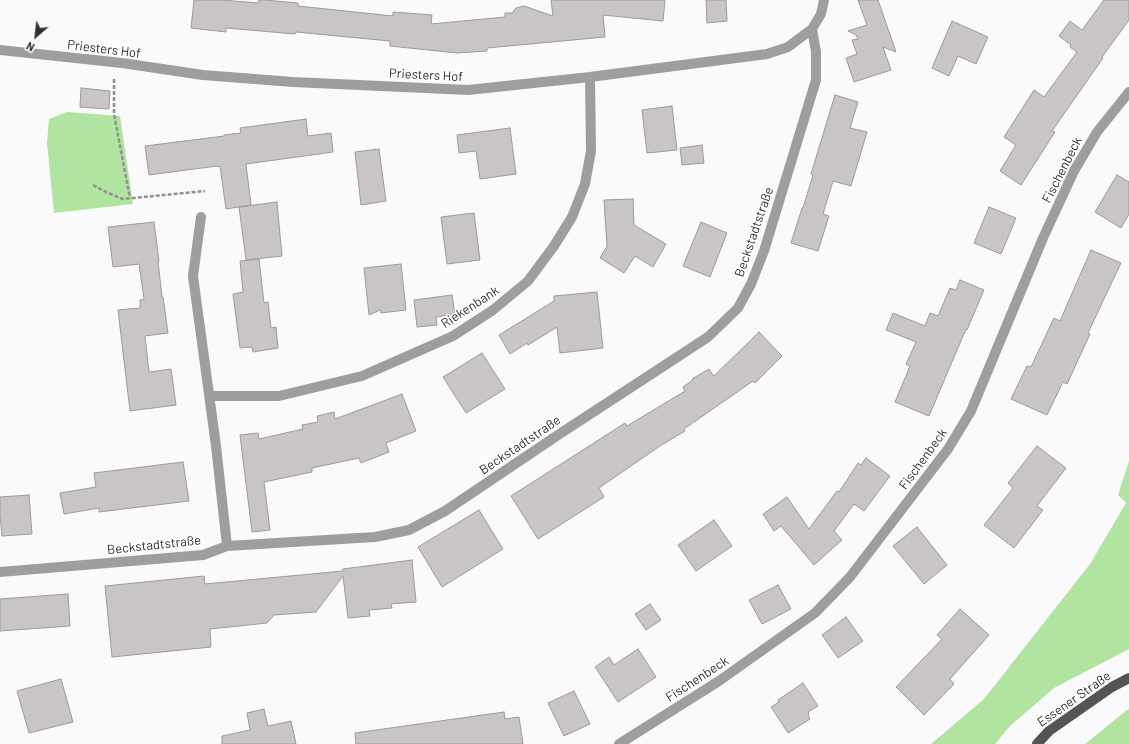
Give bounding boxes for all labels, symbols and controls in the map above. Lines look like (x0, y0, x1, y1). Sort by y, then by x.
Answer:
north arrow (16, 16, 56, 56)
street label: Priesters Hof (66, 37, 142, 61)
text: N (24, 40, 36, 54)
street label: Priesters Hof (389, 65, 463, 85)
street label: Fischenbeck (1039, 134, 1085, 206)
street label: Beckstadtstraße (731, 185, 777, 279)
street label: Riekenbank (438, 283, 502, 331)
street label: Beckstadtstraße (477, 412, 563, 478)
street label: Fischenbeck (896, 425, 950, 493)
street label: Beckstadtstraße (106, 532, 202, 558)
street label: Fischenbeck (663, 653, 731, 705)
street label: Essener Straße (1034, 668, 1114, 730)

